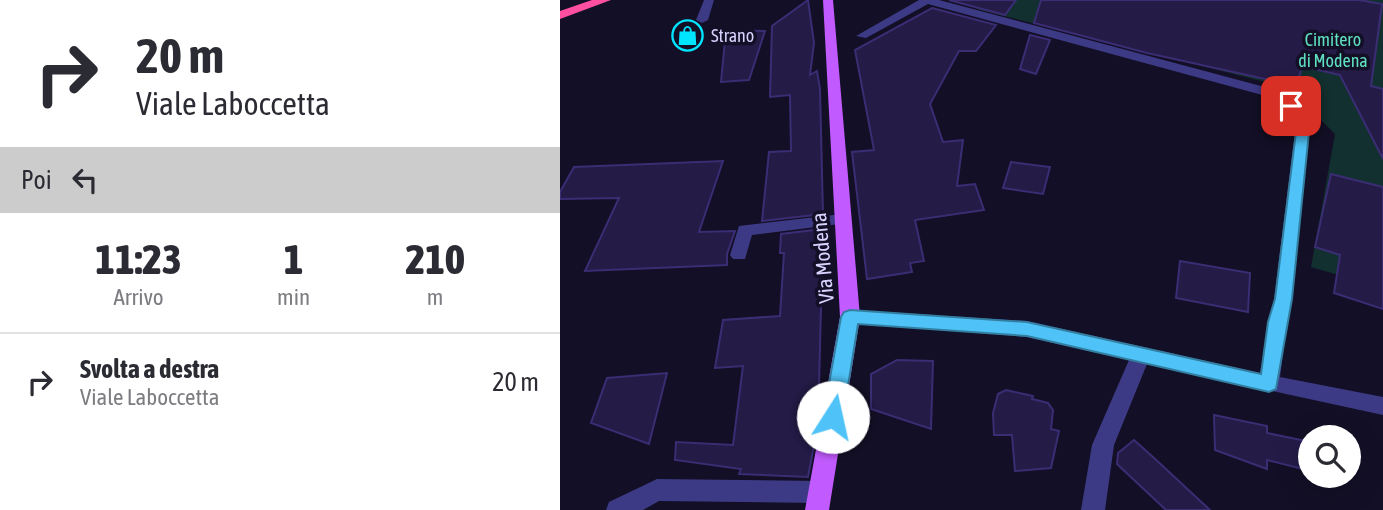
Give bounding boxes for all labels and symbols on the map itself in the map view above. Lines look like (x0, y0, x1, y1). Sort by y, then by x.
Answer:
shop icon: Strano (671, 18, 705, 52)
place label: Strano (711, 25, 754, 46)
park label: Cimitero di Modena (1298, 29, 1368, 71)
pin (1261, 76, 1321, 136)
street label: Via Modena (806, 212, 838, 304)
position arrow (796, 380, 870, 454)

